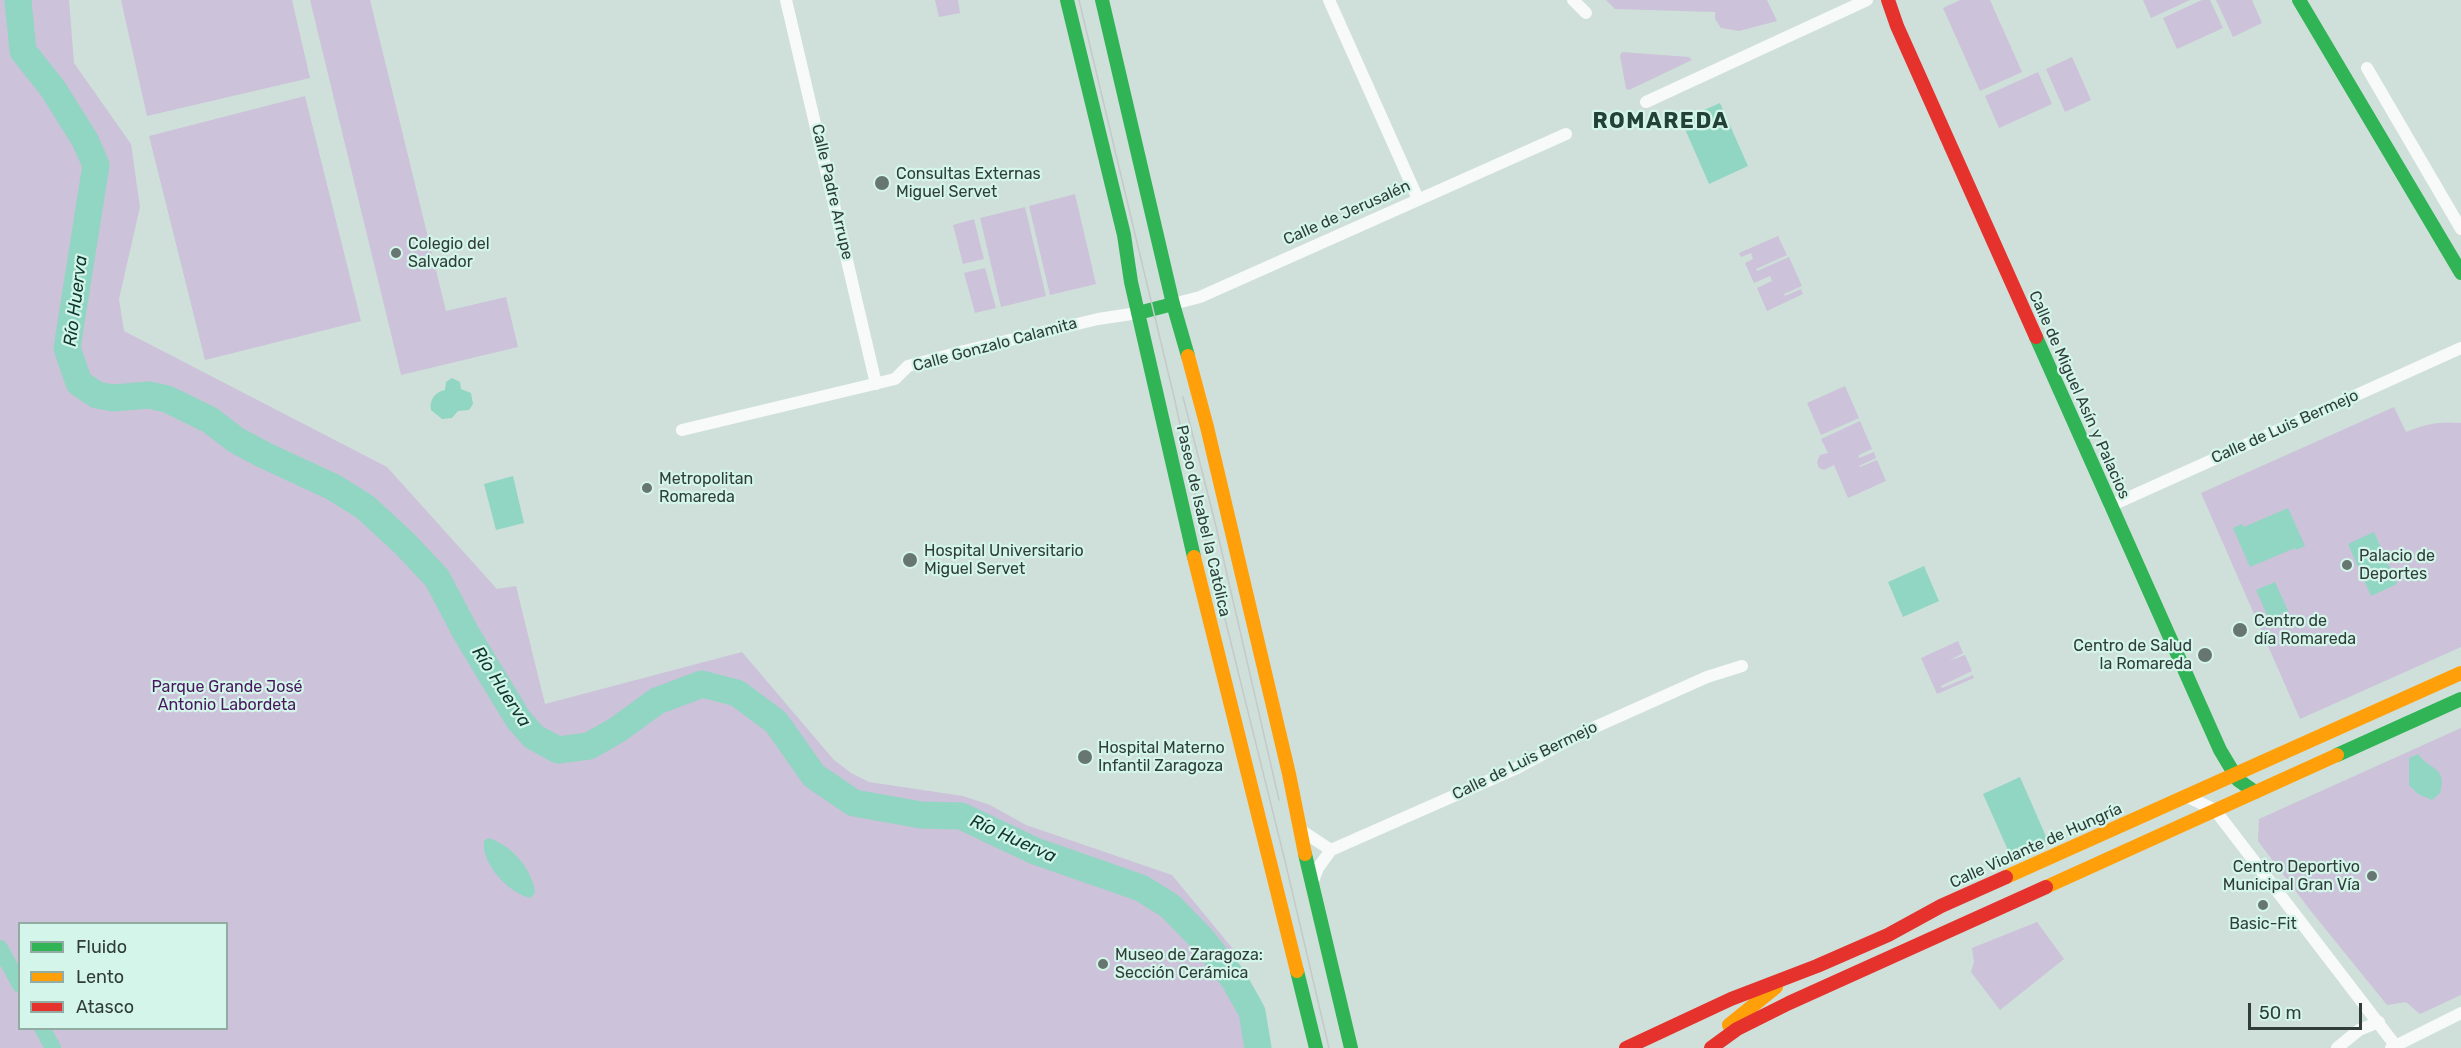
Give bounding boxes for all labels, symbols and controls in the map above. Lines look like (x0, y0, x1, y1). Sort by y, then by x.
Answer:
district label: ROMAREDA (1592, 109, 1730, 135)
street label: Calle Padre Arrupe (807, 122, 857, 262)
place label: Consultas Externas Miguel Servet (896, 164, 1041, 202)
marker: Consultas Externas Miguel Servet (873, 174, 891, 192)
street label: Calle de Jerusalén (1281, 176, 1413, 250)
place label: Colegio del Salvador (408, 234, 490, 272)
marker: Colegio del Salvador (389, 246, 403, 260)
water label: Río Huerva (60, 254, 92, 348)
street label: Calle de Miguel Asín y Palacios (2024, 288, 2134, 502)
street label: Calle Gonzalo Calamita (911, 314, 1079, 376)
street label: Calle de Luis Bermejo (2208, 386, 2362, 468)
street label: Paseo de Isabel la Católica (1172, 423, 1234, 619)
place label: Metropolitan Romareda (659, 469, 753, 507)
marker: Metropolitan Romareda (640, 481, 654, 495)
place label: Hospital Universitario Miguel Servet (924, 541, 1084, 579)
place label: Palacio de Deportes (2359, 546, 2435, 584)
marker: Hospital Universitario Miguel Servet (901, 551, 919, 569)
marker: Palacio de Deportes (2340, 558, 2354, 572)
place label: Centro de día Romareda (2254, 611, 2356, 649)
marker: Centro de día Romareda (2231, 621, 2249, 639)
place label: Centro de Salud la Romareda (2073, 636, 2192, 674)
water label: Río Huerva (467, 643, 535, 731)
marker: Centro de Salud la Romareda (2196, 646, 2214, 664)
park label: Parque Grande José Antonio Labordeta (151, 677, 303, 715)
street label: Calle de Luis Bermejo (1449, 718, 1601, 804)
place label: Hospital Materno Infantil Zaragoza (1098, 738, 1225, 776)
marker: Hospital Materno Infantil Zaragoza (1076, 748, 1094, 766)
street label: Calle Violante de Hungría (1947, 799, 2125, 893)
water label: Río Huerva (967, 810, 1059, 868)
place label: Centro Deportivo Municipal Gran Vía (2223, 857, 2360, 895)
marker: Centro Deportivo Municipal Gran Vía (2365, 869, 2379, 883)
marker: Basic-Fit (2256, 898, 2270, 912)
place label: Basic-Fit (2229, 914, 2297, 934)
legend (18, 922, 228, 1030)
text: Fluido (76, 936, 127, 958)
place label: Museo de Zaragoza: Sección Cerámica (1115, 945, 1263, 983)
marker: Museo de Zaragoza: Sección Cerámica (1096, 957, 1110, 971)
text: Lento (76, 966, 124, 988)
scale bar (2251, 991, 2365, 1029)
text: Atasco (76, 996, 134, 1018)
text: 50 m (2259, 1002, 2302, 1024)

